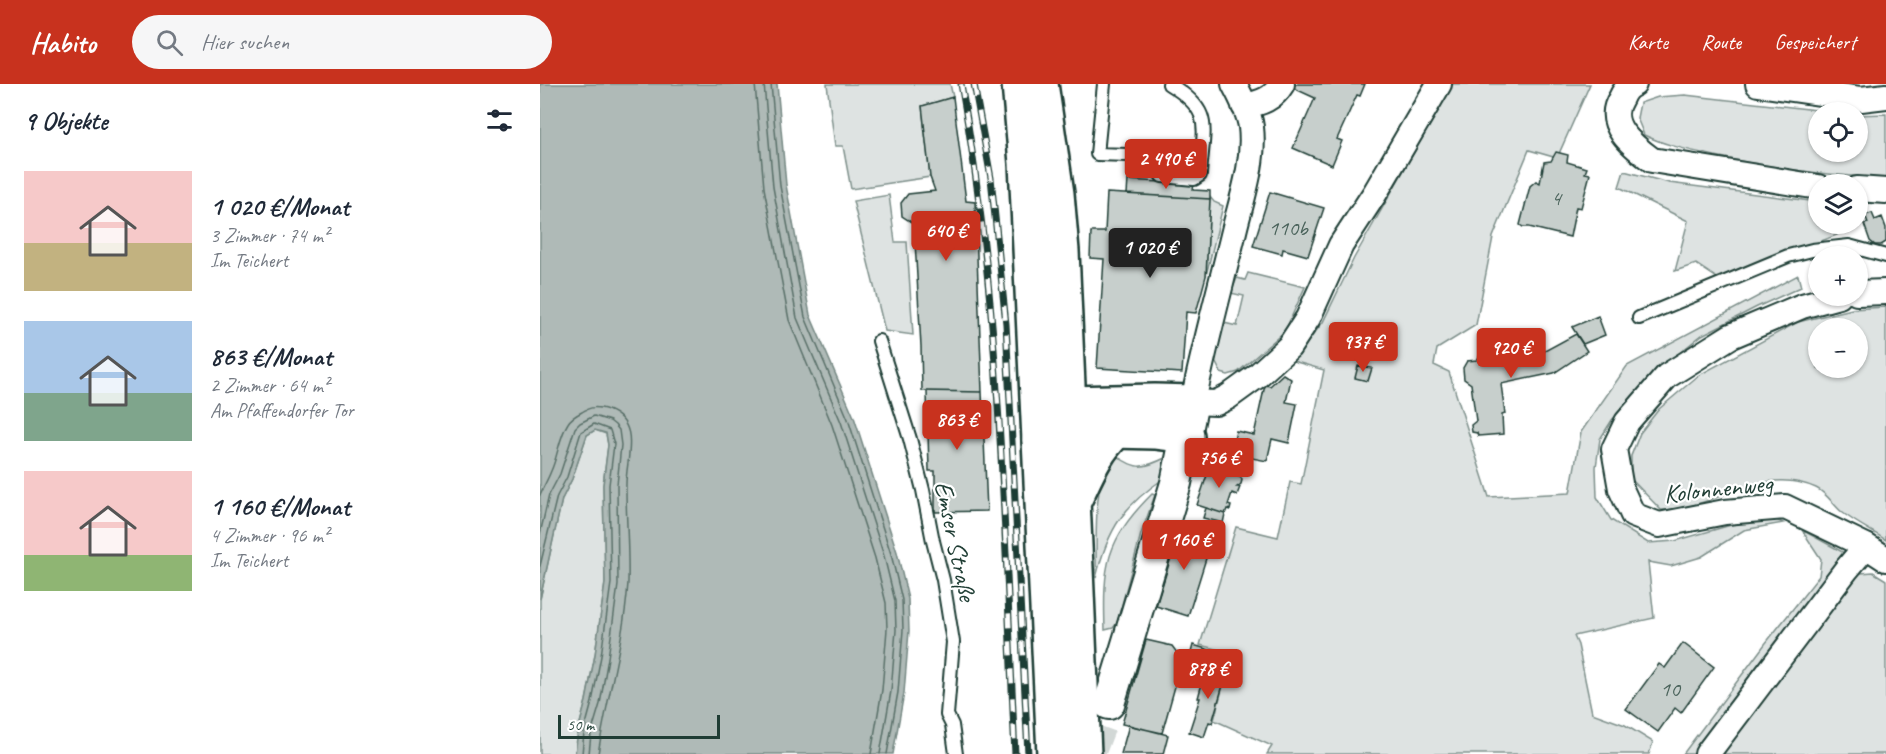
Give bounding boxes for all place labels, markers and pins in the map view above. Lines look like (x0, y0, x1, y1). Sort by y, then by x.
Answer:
pin: 2 490 € (1111, 139, 1221, 190)
pin: 640 € (904, 211, 988, 262)
pin: 1 020 € (1095, 228, 1205, 279)
pin: 937 € (1321, 322, 1405, 373)
pin: 920 € (1469, 328, 1553, 379)
pin: 863 € (915, 400, 999, 451)
pin: 756 € (1177, 438, 1261, 489)
pin: 1 160 € (1129, 520, 1239, 571)
pin: 878 € (1166, 649, 1250, 700)

